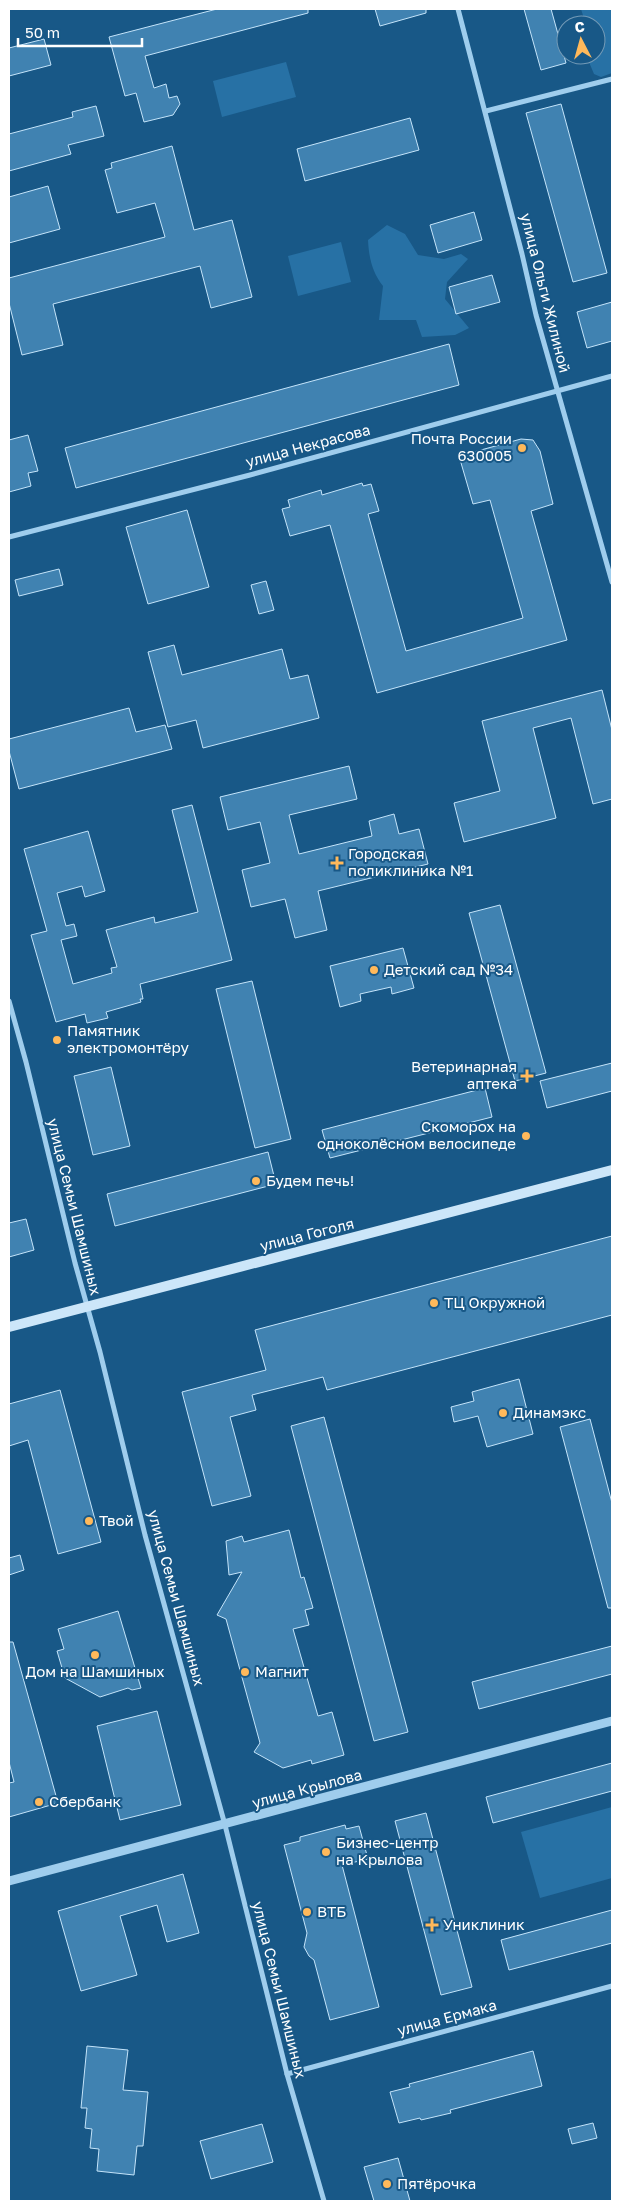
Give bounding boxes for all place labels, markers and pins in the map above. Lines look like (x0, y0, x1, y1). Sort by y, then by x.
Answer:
place label: Почта России 630005 (411, 429, 512, 464)
marker: Почта России 630005 (516, 442, 528, 454)
place label: Городская поликлиника №1 (348, 844, 473, 879)
marker: Городская поликлиника №1 (330, 856, 344, 870)
place label: Детский сад №34 (384, 960, 513, 978)
marker: Детский сад №34 (368, 964, 380, 976)
place label: Памятник электромонтёру (67, 1021, 189, 1056)
marker: Памятник электромонтёру (51, 1034, 63, 1046)
place label: Ветеринарная аптека (411, 1057, 517, 1092)
marker: Ветеринарная аптека (521, 1070, 533, 1082)
place label: Скоморох на одноколёсном велосипеде (317, 1117, 516, 1152)
marker: Скоморох на одноколёсном велосипеде (520, 1130, 532, 1142)
place label: Будем печь! (266, 1171, 354, 1189)
marker: Будем печь! (250, 1175, 262, 1187)
place label: ТЦ Окружной (444, 1293, 545, 1311)
marker: ТЦ Окружной (428, 1297, 440, 1309)
place label: Динамэкс (513, 1403, 586, 1421)
marker: Динамэкс (497, 1407, 509, 1419)
place label: Твой (99, 1511, 134, 1529)
marker: Твой (83, 1515, 95, 1527)
marker: Дом на Шамшиных (89, 1649, 101, 1661)
place label: Дом на Шамшиных (25, 1662, 165, 1680)
place label: Магнит (255, 1662, 310, 1680)
marker: Магнит (239, 1666, 251, 1678)
place label: Сбербанк (49, 1792, 122, 1810)
marker: Сбербанк (33, 1796, 45, 1808)
place label: Бизнес-центр на Крылова (336, 1833, 438, 1868)
marker: Бизнес-центр на Крылова (320, 1846, 332, 1858)
place label: ВТБ (317, 1902, 346, 1920)
marker: ВТБ (301, 1906, 313, 1918)
place label: Униклиник (443, 1915, 525, 1933)
marker: Униклиник (425, 1918, 439, 1932)
place label: Пятёрочка (397, 2174, 476, 2192)
marker: Пятёрочка (381, 2178, 393, 2190)

